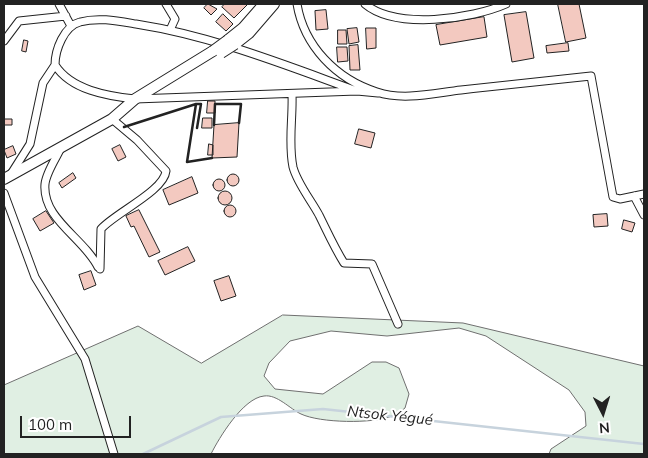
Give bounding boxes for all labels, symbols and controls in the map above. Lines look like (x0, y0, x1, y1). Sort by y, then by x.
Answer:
north arrow (578, 388, 628, 438)
water label: Ntsok Yégué (346, 403, 434, 429)
scale bar (22, 406, 134, 438)
text: 100 m (28, 415, 72, 434)
text: N (598, 419, 610, 437)

